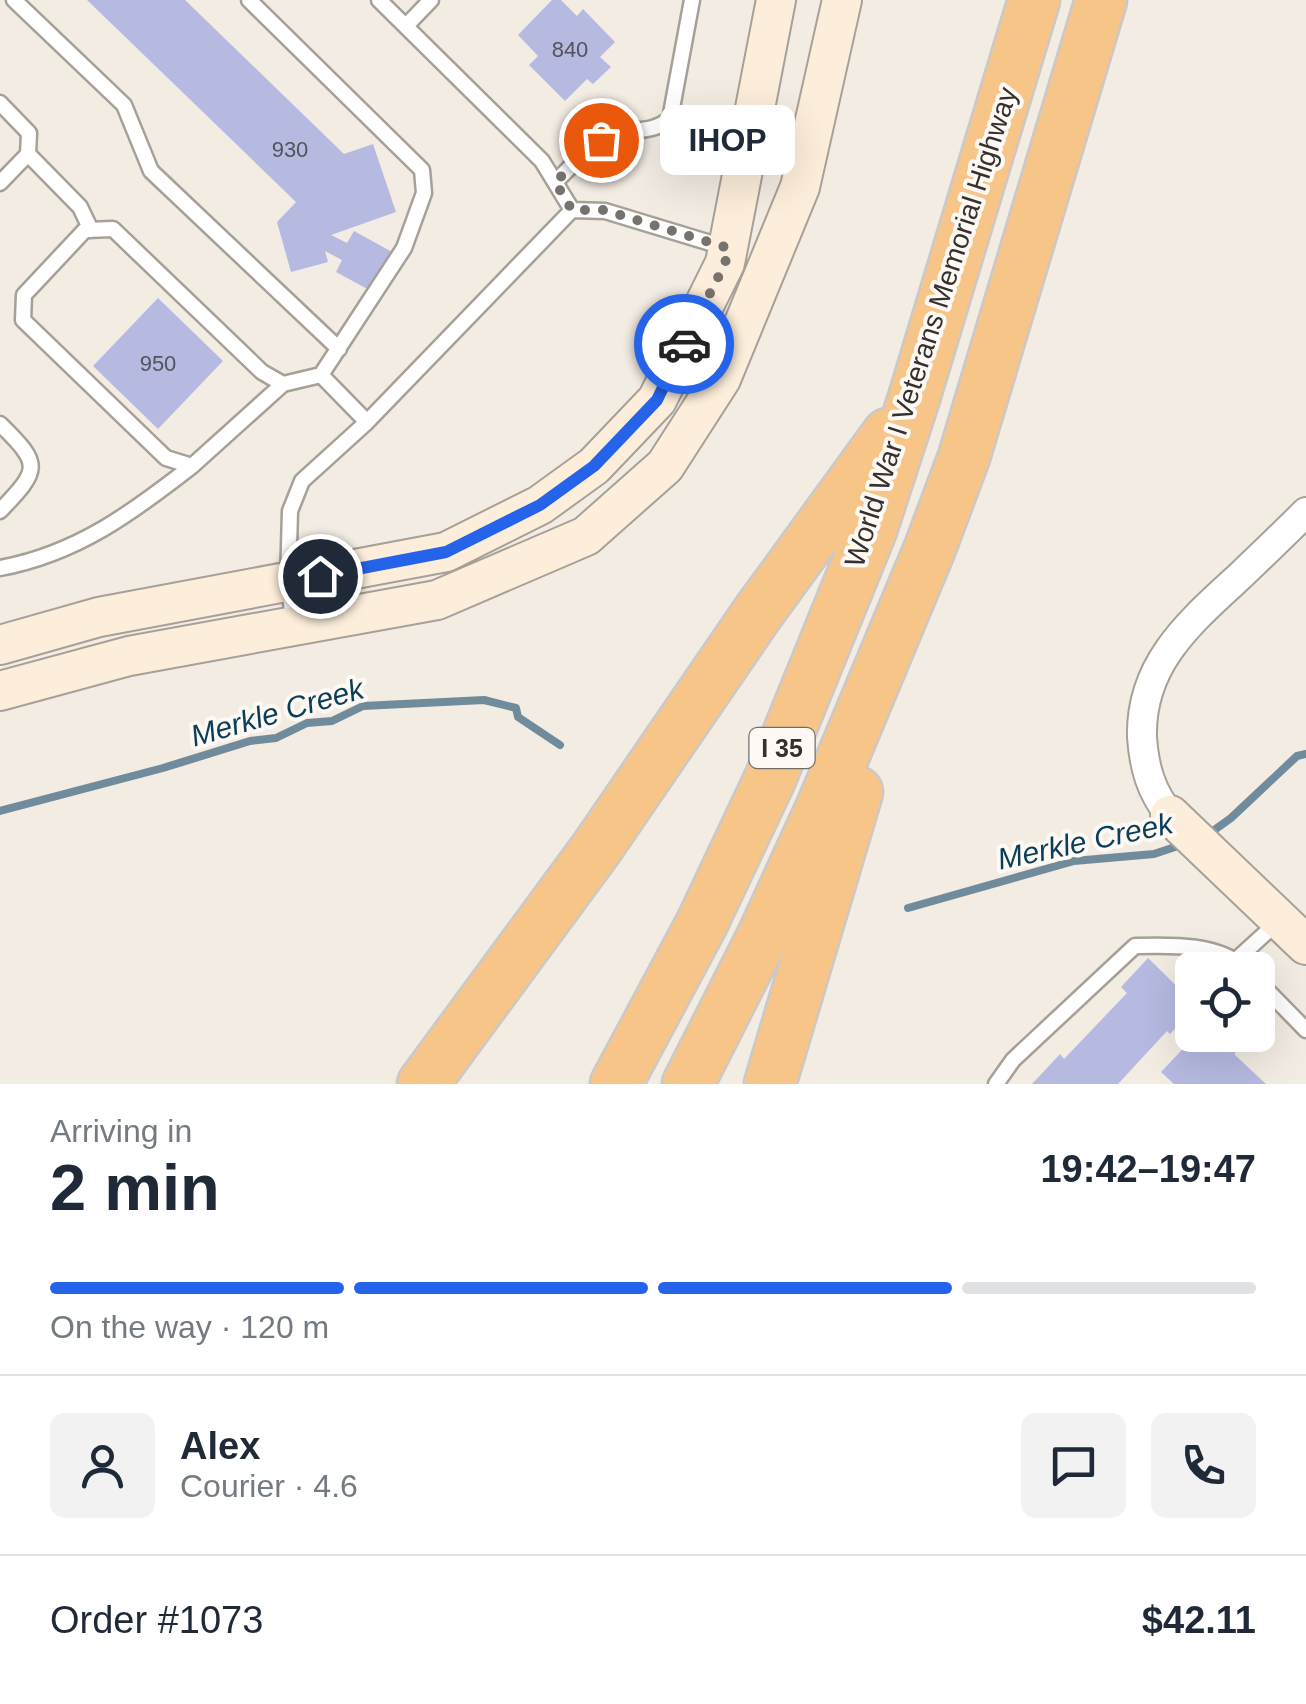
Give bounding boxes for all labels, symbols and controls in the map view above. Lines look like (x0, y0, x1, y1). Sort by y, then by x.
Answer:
house number: 840 (552, 37, 588, 62)
street label: World War I Veterans Memorial Highway (839, 83, 1023, 571)
pin (559, 98, 644, 183)
callout: IHOP (661, 105, 796, 175)
icon: bag (574, 113, 629, 168)
text: IHOP (688, 122, 767, 158)
house number: 930 (272, 137, 308, 162)
courier (634, 294, 734, 394)
icon: car (657, 317, 712, 372)
house number: 950 (140, 351, 176, 376)
pin (278, 534, 363, 619)
icon: home (293, 549, 348, 604)
water label: Merkle Creek (187, 671, 369, 752)
road number: I 35 (750, 728, 814, 768)
water label: Merkle Creek (994, 806, 1178, 876)
map controls (1175, 952, 1275, 1052)
button: locate (1175, 952, 1275, 1052)
text: Arriving in (50, 1113, 192, 1149)
text: 19:42–19:47 (1040, 1148, 1256, 1190)
text: 2 min (50, 1151, 220, 1224)
text: On the way · 120 m (50, 1309, 329, 1345)
button: person (50, 1413, 155, 1518)
button: chat (1021, 1413, 1126, 1518)
button: phone (1151, 1413, 1256, 1518)
text: Alex (180, 1425, 260, 1467)
text: Courier · 4.6 (180, 1468, 358, 1504)
text: Order #1073 (50, 1599, 263, 1641)
text: $42.11 (1142, 1599, 1256, 1641)

